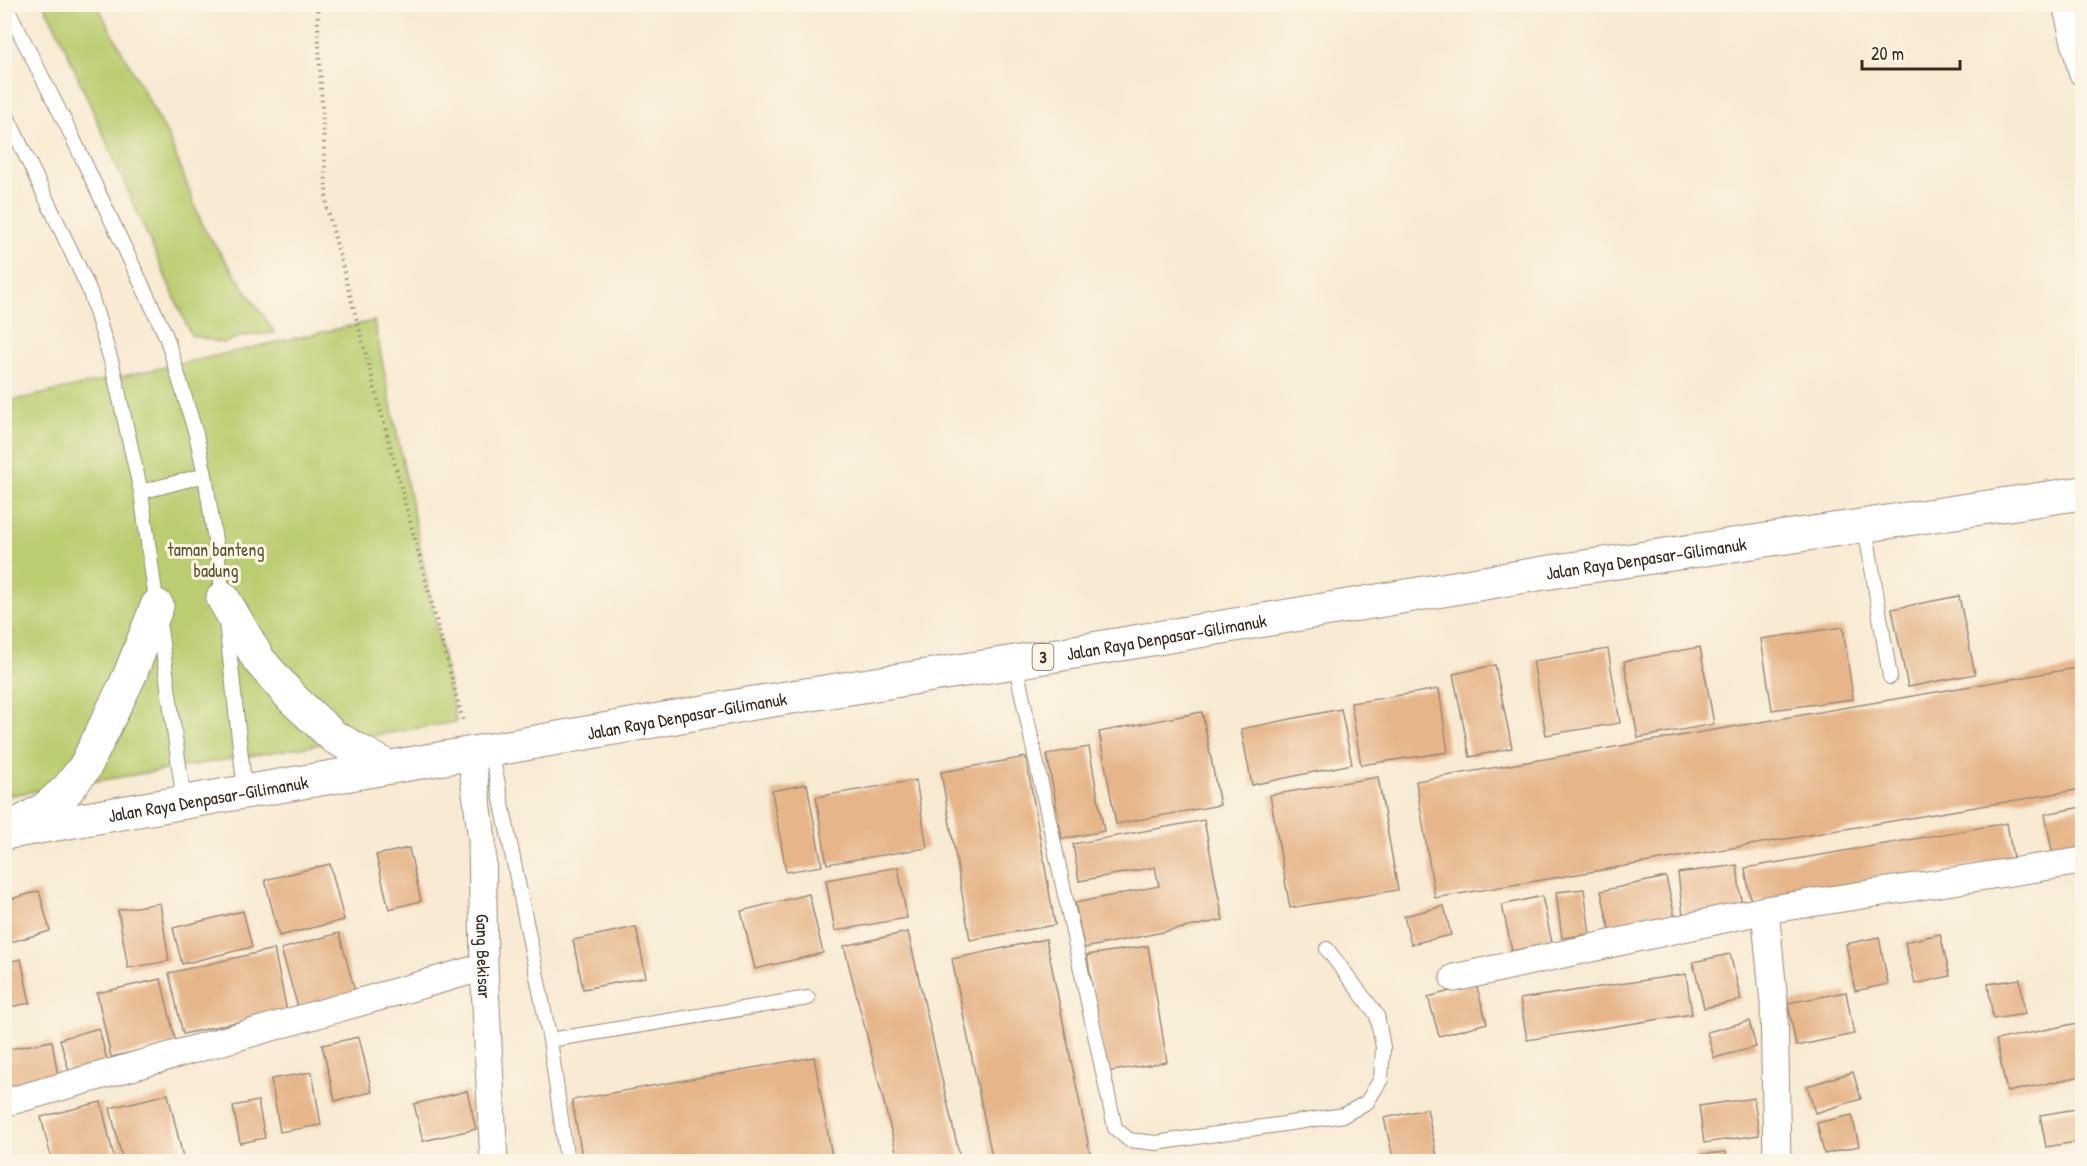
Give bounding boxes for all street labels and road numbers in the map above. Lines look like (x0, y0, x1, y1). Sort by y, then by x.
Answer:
street label: Jalan Raya Denpasar-Gilimanuk (1544, 530, 1749, 585)
street label: Jalan Raya Denpasar-Gilimanuk (1065, 607, 1269, 666)
road number: 3 (1032, 644, 1054, 670)
street label: Jalan Raya Denpasar-Gilimanuk (585, 685, 789, 745)
street label: Jalan Raya Denpasar-Gilimanuk (106, 769, 310, 828)
street label: Gang Bekisar (471, 914, 498, 999)

